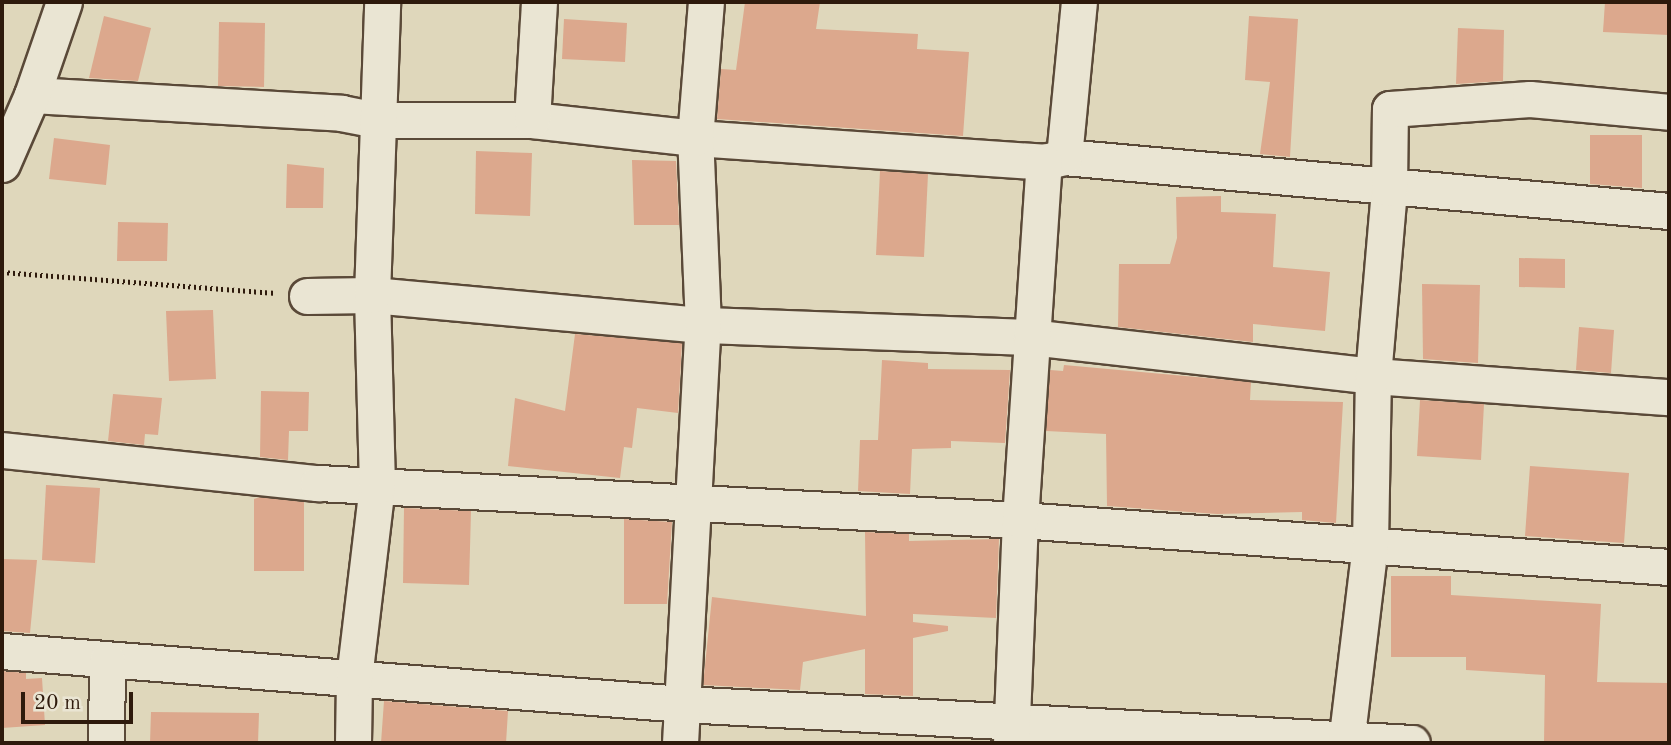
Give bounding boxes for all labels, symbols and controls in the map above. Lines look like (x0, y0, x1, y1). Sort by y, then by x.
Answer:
scale bar (24, 678, 136, 722)
text: 20 m (34, 693, 81, 714)

